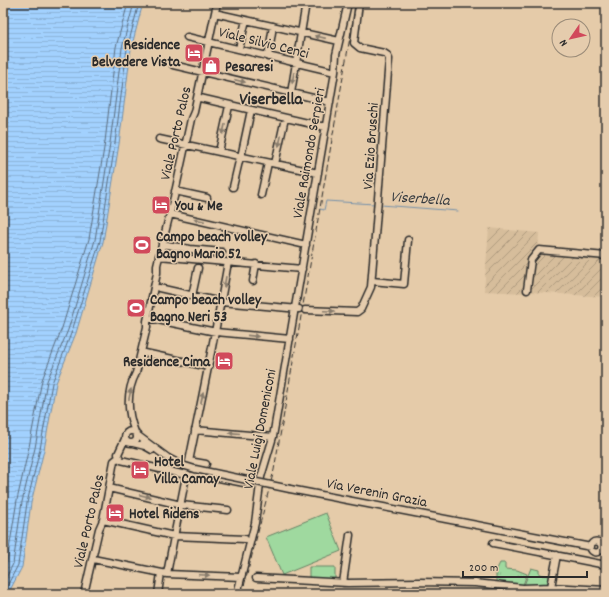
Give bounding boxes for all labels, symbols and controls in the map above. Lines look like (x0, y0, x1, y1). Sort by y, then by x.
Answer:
north arrow (551, 18, 591, 58)
street label: Viale Silvio Cenci (216, 22, 311, 66)
one-way arrow (314, 34, 326, 40)
place label: Residence Belvedere Vista (92, 35, 181, 74)
text: N (556, 35, 573, 49)
hotel icon: Residence Belvedere Vista (183, 42, 205, 64)
shop icon: Pesaresi (200, 55, 222, 77)
place label: Pesaresi (225, 57, 273, 79)
one-way arrow (290, 72, 296, 84)
one-way arrow (234, 79, 246, 85)
street label: Viale Porto Palos (155, 84, 198, 183)
street label: Viale Raimondo Serpieri (288, 86, 332, 220)
district label: Viserbella (239, 89, 304, 113)
street label: Via Ezio Bruschi (358, 102, 386, 190)
one-way arrow (221, 123, 227, 135)
one-way arrow (276, 135, 282, 147)
water label: Viserbella (389, 186, 452, 213)
hotel icon: You & Me (150, 194, 172, 216)
place label: You & Me (174, 196, 223, 218)
one-way arrow (193, 217, 205, 223)
place label: Campo beach volley Bagno Mario 52 (156, 227, 268, 266)
sports icon: Campo beach volley Bagno Mario 52 (131, 234, 153, 256)
one-way arrow (222, 275, 228, 288)
place label: Campo beach volley Bagno Neri 53 (150, 290, 262, 329)
sports icon: Campo beach volley Bagno Neri 53 (125, 297, 147, 319)
one-way arrow (323, 308, 336, 314)
one-way arrow (247, 332, 259, 339)
hotel icon: Residence Cima (213, 350, 235, 372)
place label: Residence Cima (123, 352, 211, 374)
street label: Viale Luigi Domeniconi (239, 367, 283, 491)
one-way arrow (127, 388, 133, 400)
one-way arrow (200, 392, 206, 405)
one-way arrow (228, 430, 240, 437)
place label: Hotel Villa Camay (154, 452, 220, 491)
hotel icon: Hotel Villa Camay (129, 459, 151, 481)
street label: Viale Porto Palos (68, 472, 111, 571)
street label: Via Verenin Grazia (324, 473, 430, 515)
one-way arrow (138, 494, 151, 500)
hotel icon: Hotel Ridens (104, 502, 126, 524)
place label: Hotel Ridens (129, 504, 199, 526)
scale bar (463, 553, 587, 579)
text: 200 m (469, 560, 498, 577)
one-way arrow (198, 572, 210, 579)

